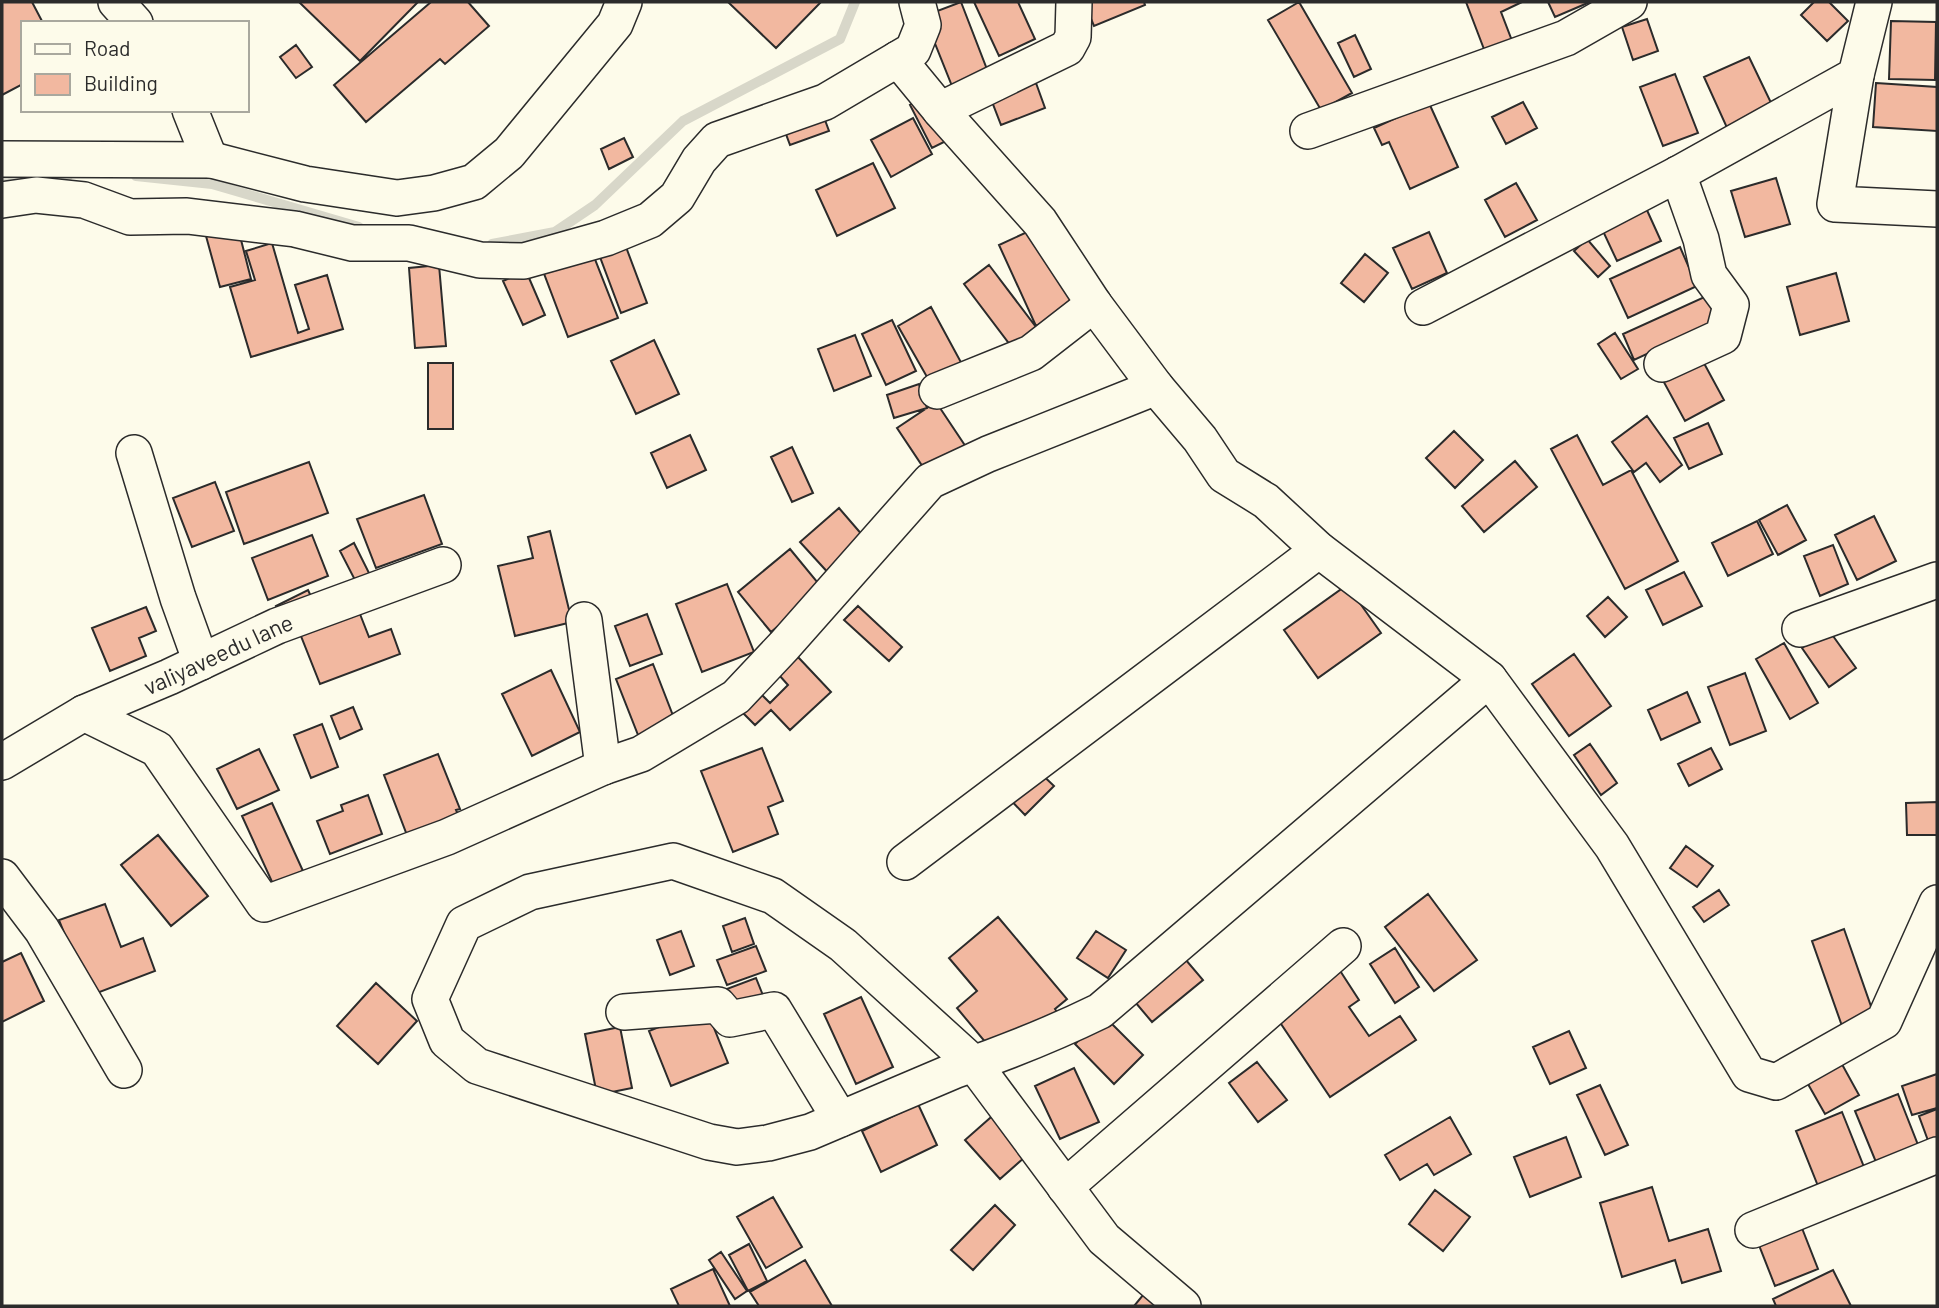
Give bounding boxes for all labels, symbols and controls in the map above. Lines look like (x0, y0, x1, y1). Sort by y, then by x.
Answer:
legend (21, 21, 248, 112)
text: Road (84, 35, 130, 60)
text: Building (84, 70, 158, 95)
street label: valiyaveedu lane (139, 607, 296, 700)

